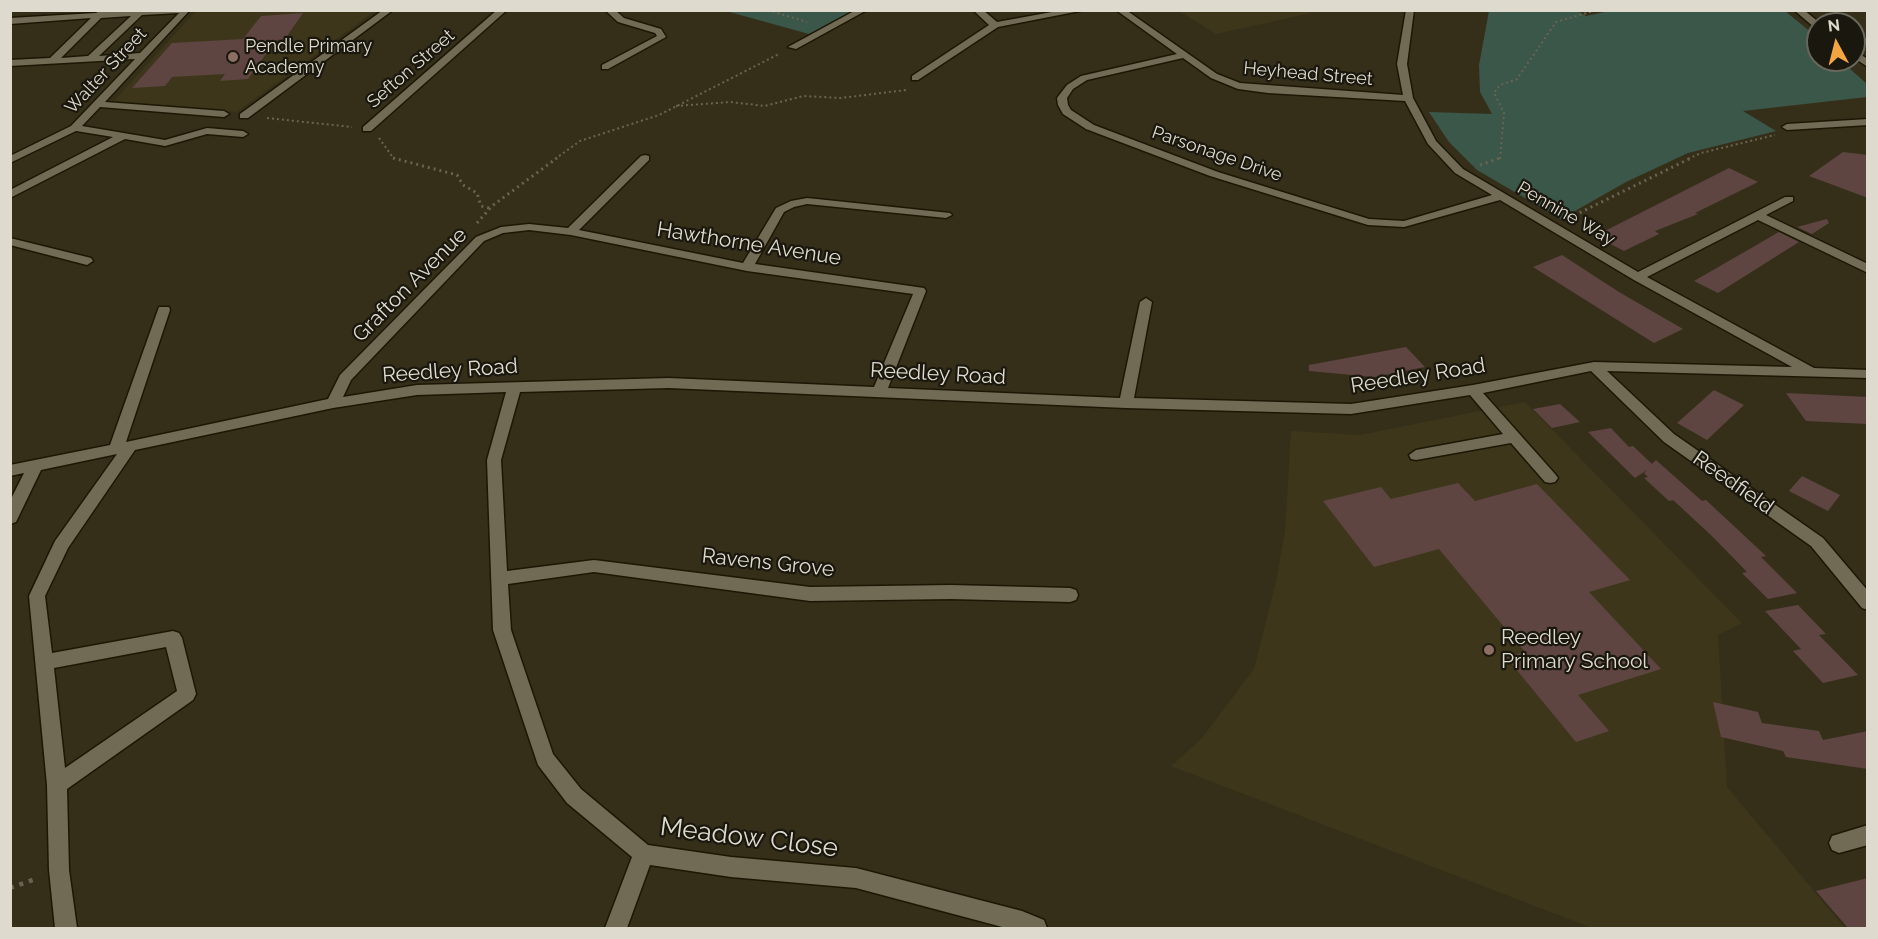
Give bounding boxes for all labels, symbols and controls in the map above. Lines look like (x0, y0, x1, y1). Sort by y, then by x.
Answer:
north arrow (1806, 12, 1866, 72)
text: N (1827, 15, 1841, 36)
street label: Walter Street (61, 23, 151, 119)
street label: Sefton Street (363, 25, 459, 113)
place label: Pendle Primary Academy (245, 36, 372, 78)
marker: Pendle Primary Academy (226, 50, 240, 64)
street label: Heyhead Street (1242, 58, 1374, 90)
street label: Parsonage Drive (1149, 122, 1285, 186)
street label: Pennine Way (1513, 177, 1619, 251)
street label: Hawthorne Avenue (655, 217, 843, 271)
street label: Grafton Avenue (348, 223, 472, 347)
street label: Reedley Road (1349, 353, 1487, 399)
street label: Reedley Road (381, 354, 519, 388)
street label: Reedley Road (869, 358, 1007, 390)
street label: Reedfield (1688, 446, 1778, 520)
street label: Ravens Grove (701, 544, 835, 582)
place label: Reedley Primary School (1501, 625, 1648, 675)
marker: Reedley Primary School (1482, 643, 1496, 657)
street label: Meadow Close (658, 812, 840, 864)

